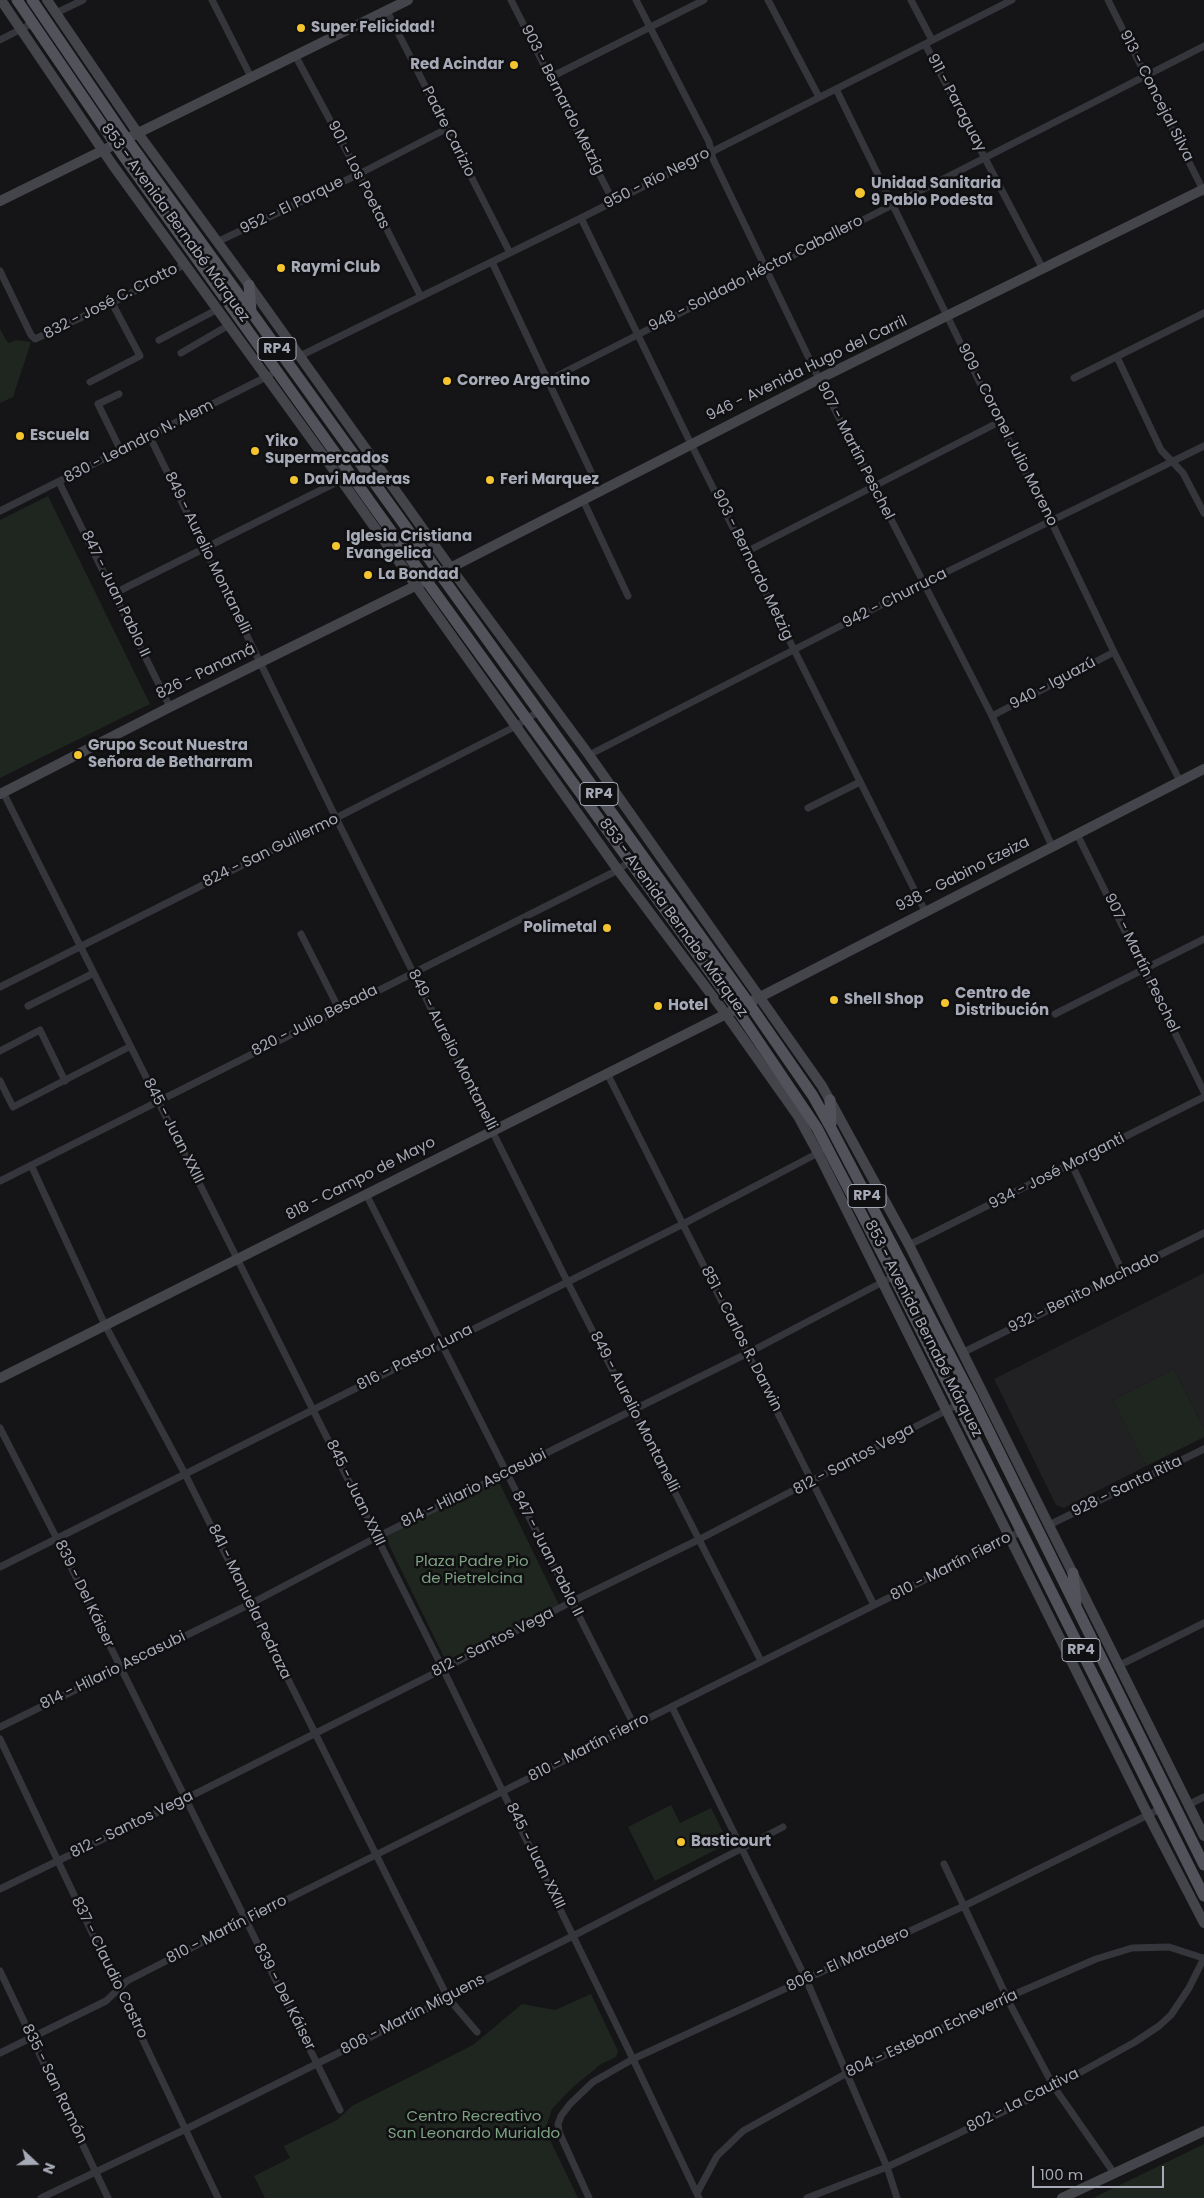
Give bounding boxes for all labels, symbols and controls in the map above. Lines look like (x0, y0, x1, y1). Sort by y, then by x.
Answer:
place label: Super Felicidad! (311, 19, 436, 37)
marker: Super Felicidad! (295, 22, 307, 34)
street label: 903 - Bernardo Metzig (516, 22, 608, 178)
street label: 913 - Concejal Silva (1115, 27, 1197, 165)
street label: 911 - Paraguay (923, 51, 989, 155)
place label: Red Acindar (410, 56, 504, 74)
marker: Red Acindar (508, 59, 520, 71)
street label: Padre Carizio (418, 84, 478, 180)
street label: 901 - Los Poetas (323, 118, 393, 232)
street label: 853 - Avenida Bernabé Márquez (97, 120, 253, 326)
street label: 950 - Río Negro (601, 145, 713, 213)
street label: 952 - El Parque (237, 173, 347, 239)
place label: Unidad Sanitaria 9 Pablo Podesta (871, 175, 1001, 210)
marker: Unidad Sanitaria 9 Pablo Podesta (853, 186, 867, 200)
street label: 948 - Soldado Héctor Caballero (646, 212, 866, 336)
place label: Raymi Club (291, 259, 380, 277)
street label: 832 - José C. Crotto (41, 260, 181, 344)
marker: Raymi Club (275, 262, 287, 274)
street label: 946 - Avenida Hugo del Carril (704, 312, 910, 426)
road number: RP4 (258, 338, 296, 360)
street label: 909 - Coronel Julio Moreno (953, 341, 1061, 529)
place label: Correo Argentino (457, 372, 590, 390)
marker: Correo Argentino (441, 375, 453, 387)
street label: 907 - Martín Peschel (812, 379, 898, 523)
street label: 830 - Leandro N. Alem (61, 397, 217, 487)
place label: Escuela (30, 427, 90, 445)
marker: Escuela (14, 430, 26, 442)
place label: Yiko Supermercados (265, 433, 389, 468)
marker: Yiko Supermercados (249, 445, 261, 457)
street label: 849 - Aurelio Montanelli (160, 469, 254, 637)
place label: Davi Maderas (304, 471, 410, 489)
place label: Feri Marquez (500, 471, 599, 489)
marker: Davi Maderas (288, 474, 300, 486)
marker: Feri Marquez (484, 474, 496, 486)
street label: 903 - Bernardo Metzig (708, 487, 796, 643)
street label: 847 - Juan Pablo II (77, 528, 153, 660)
place label: Iglesia Cristiana Evangelica (346, 528, 472, 563)
marker: Iglesia Cristiana Evangelica (330, 540, 342, 552)
street label: 942 - Churruca (840, 565, 950, 633)
place label: La Bondad (378, 566, 459, 584)
marker: La Bondad (362, 569, 374, 581)
street label: 826 - Panamá (153, 640, 259, 704)
street label: 940 - Iguazú (1007, 654, 1099, 714)
place label: Grupo Scout Nuestra Señora de Betharram (88, 737, 253, 772)
marker: Grupo Scout Nuestra Señora de Betharram (72, 749, 84, 761)
road number: RP4 (580, 782, 618, 806)
street label: 824 - San Guillermo (200, 810, 342, 892)
street label: 853 - Avenida Bernabé Márquez (595, 815, 751, 1021)
street label: 938 - Gabino Ezeiza (893, 834, 1033, 916)
street label: 907 - Martín Peschel (1100, 891, 1182, 1035)
place label: Polimetal (523, 919, 597, 937)
marker: Polimetal (601, 922, 613, 934)
street label: 849 - Aurelio Montanelli (404, 967, 500, 1133)
street label: 820 - Julio Besada (249, 981, 381, 1061)
place label: Centro de Distribución (955, 985, 1049, 1020)
place label: Shell Shop (844, 991, 924, 1009)
marker: Shell Shop (828, 994, 840, 1006)
place label: Hotel (668, 997, 708, 1015)
marker: Centro de Distribución (939, 997, 951, 1009)
marker: Hotel (652, 1000, 664, 1012)
street label: 845 - Juan XXIII (139, 1075, 207, 1187)
street label: 934 - José Morganti (986, 1130, 1128, 1214)
street label: 818 - Campo de Mayo (283, 1133, 439, 1225)
road number: RP4 (848, 1184, 886, 1208)
street label: 853 - Avenida Bernabé Márquez (860, 1217, 986, 1441)
street label: 932 - Benito Machado (1006, 1249, 1162, 1337)
street label: 851 - Carlos R. Darwin (697, 1263, 785, 1415)
street label: 816 - Pastor Luna (354, 1321, 476, 1395)
street label: 849 - Aurelio Montanelli (586, 1329, 682, 1495)
street label: 812 - Santos Vega (790, 1421, 918, 1499)
street label: 845 - Juan XXIII (322, 1437, 388, 1549)
street label: 814 - Hilario Ascasubi (399, 1446, 549, 1532)
street label: 928 - Santa Rita (1069, 1453, 1185, 1521)
street label: 847 - Juan Pablo II (508, 1488, 586, 1620)
street label: 841 - Manuela Pedraza (204, 1522, 294, 1682)
street label: 810 - Martín Fierro (888, 1529, 1014, 1605)
street label: 839 - Del Káiser (50, 1537, 118, 1651)
park label: Plaza Padre Pio de Pietrelcina (415, 1553, 529, 1588)
street label: 812 - Santos Vega (429, 1604, 557, 1682)
street label: 814 - Hilario Ascasubi (38, 1628, 188, 1714)
road number: RP4 (1062, 1638, 1100, 1662)
street label: 810 - Martín Fierro (526, 1710, 652, 1786)
street label: 812 - Santos Vega (68, 1787, 196, 1863)
street label: 845 - Juan XXIII (502, 1800, 568, 1912)
place label: Basticourt (691, 1833, 771, 1851)
marker: Basticourt (675, 1836, 687, 1848)
street label: 810 - Martín Fierro (164, 1892, 290, 1968)
street label: 837 - Claudio Castro (67, 1894, 151, 2042)
street label: 806 - El Matadero (784, 1924, 912, 1996)
street label: 839 - Del Káiser (249, 1941, 319, 2053)
street label: 808 - Martín Miguens (338, 1971, 488, 2059)
street label: 804 - Esteban Echeverría (843, 1986, 1021, 2082)
street label: 835 - San Ramón (17, 2021, 91, 2147)
street label: 802 - La Cautiva (964, 2065, 1082, 2137)
park label: Centro Recreativo San Leonardo Murialdo (388, 2108, 560, 2143)
north arrow (10, 2138, 60, 2188)
scale bar (1034, 2156, 1166, 2188)
text: N (38, 2160, 60, 2177)
text: 100 m (1040, 2164, 1083, 2185)

